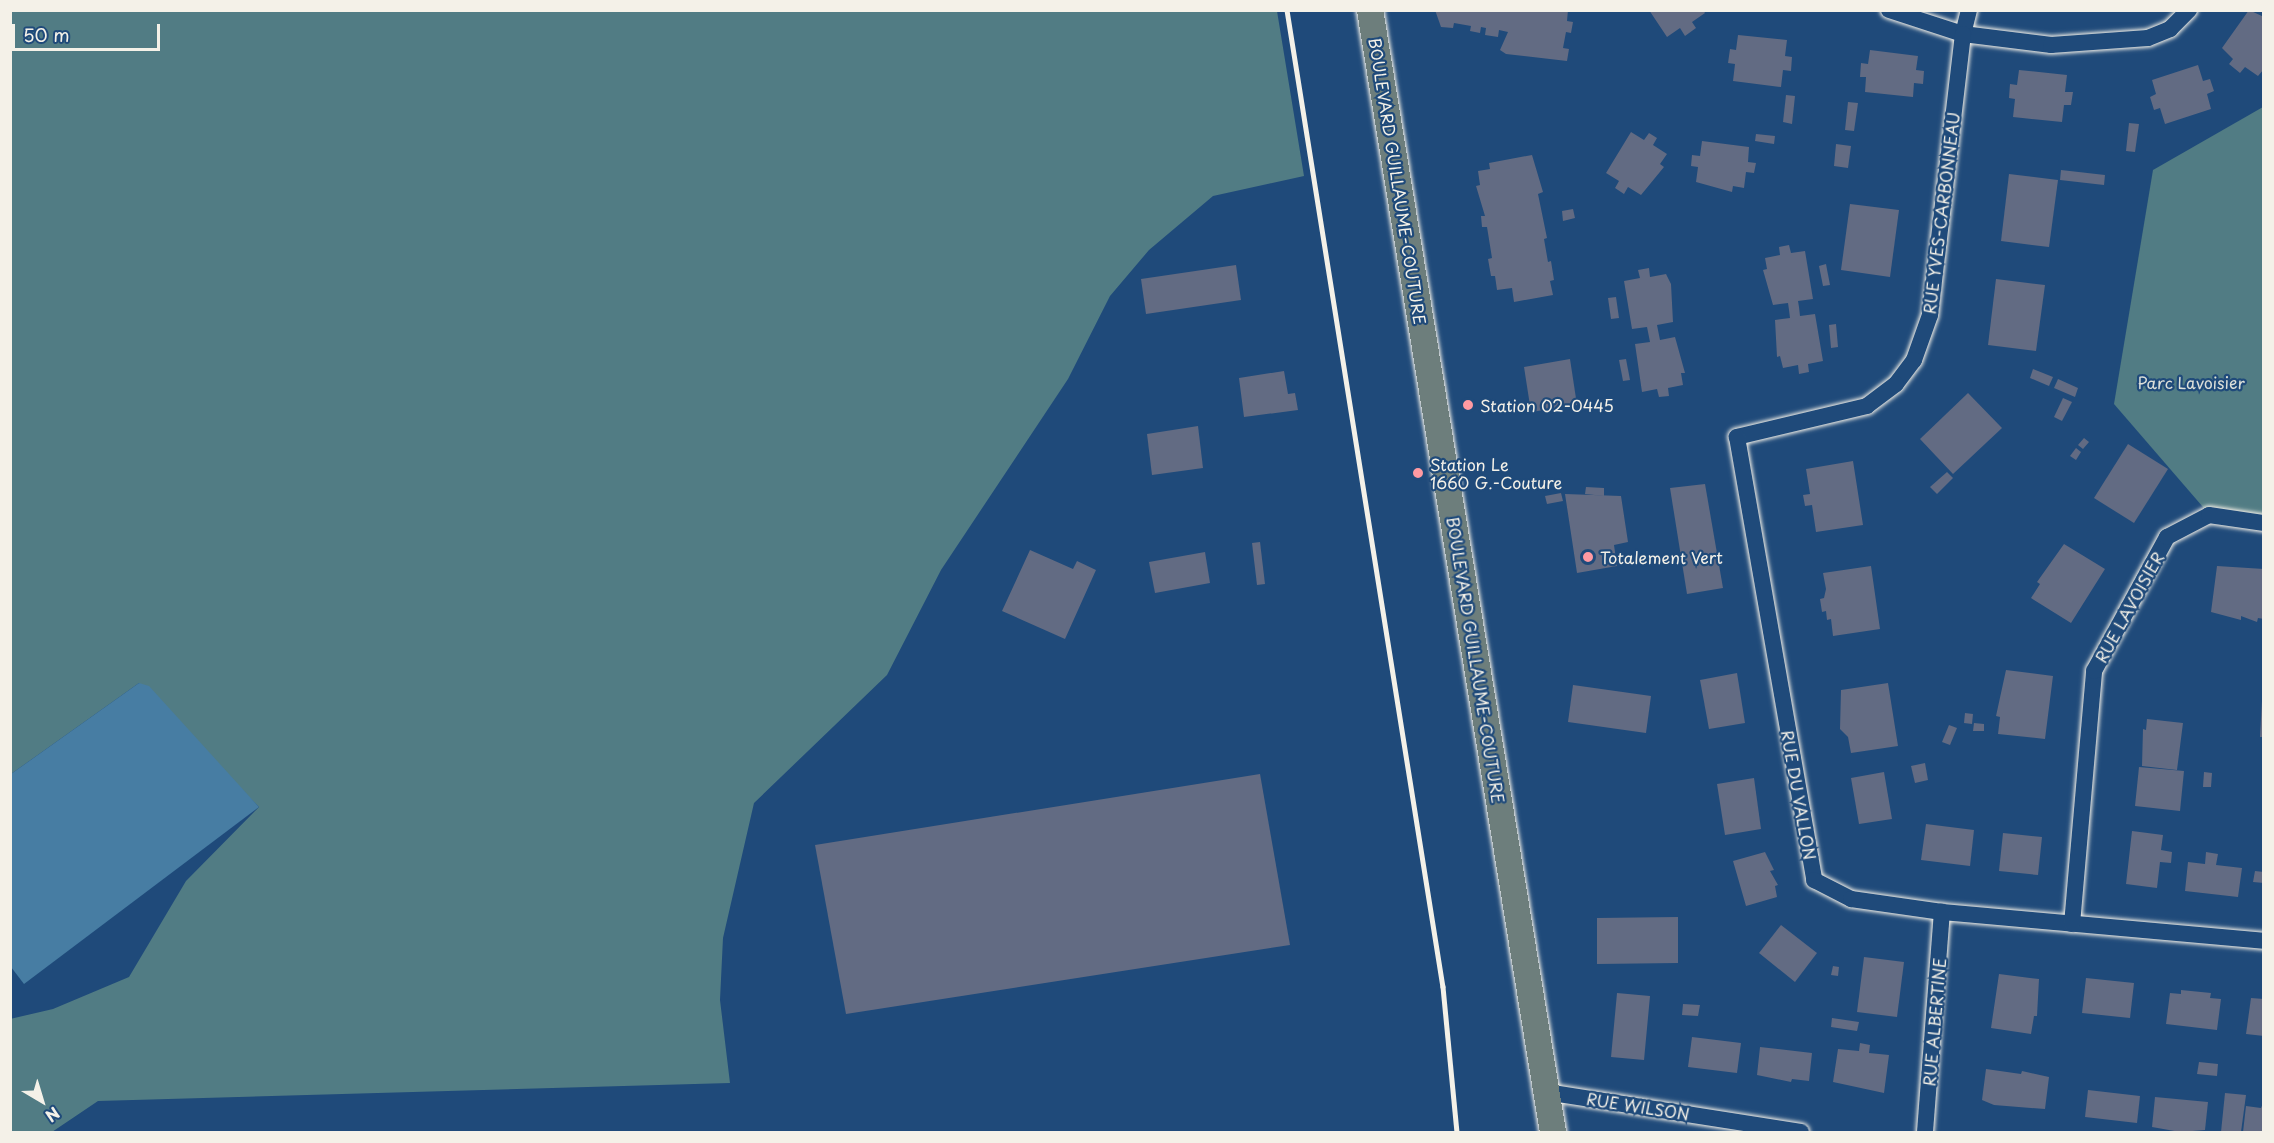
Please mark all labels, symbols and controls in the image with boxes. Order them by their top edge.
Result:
scale bar [15,12,164,50]
text: 50 m [23,21,70,48]
street label: BOULEVARD GUILLAUME-COUTURE [1366,36,1430,326]
street label: RUE YVES-CARBONNEAU [1919,110,1963,316]
park label: Parc Lavoisier [2137,372,2245,392]
place label: Station 02-0445 [1480,395,1613,415]
marker: Station 02-0445 [1461,398,1475,412]
place label: Station Le 1660 G.-Couture [1430,454,1562,492]
marker: Station Le 1660 G.-Couture [1411,466,1425,480]
street label: BOULEVARD GUILLAUME-COUTURE [1444,515,1508,805]
place label: Totalement Vert [1600,547,1723,567]
street label: RUE LAVOISIER [2090,548,2168,666]
marker: Totalement Vert [1581,550,1595,564]
street label: RUE DU VALLON [1778,727,1820,863]
street label: RUE ALBERTINE [1919,956,1949,1088]
north arrow [12,1071,72,1131]
street label: RUE WILSON [1585,1088,1691,1124]
text: N [41,1102,65,1129]

